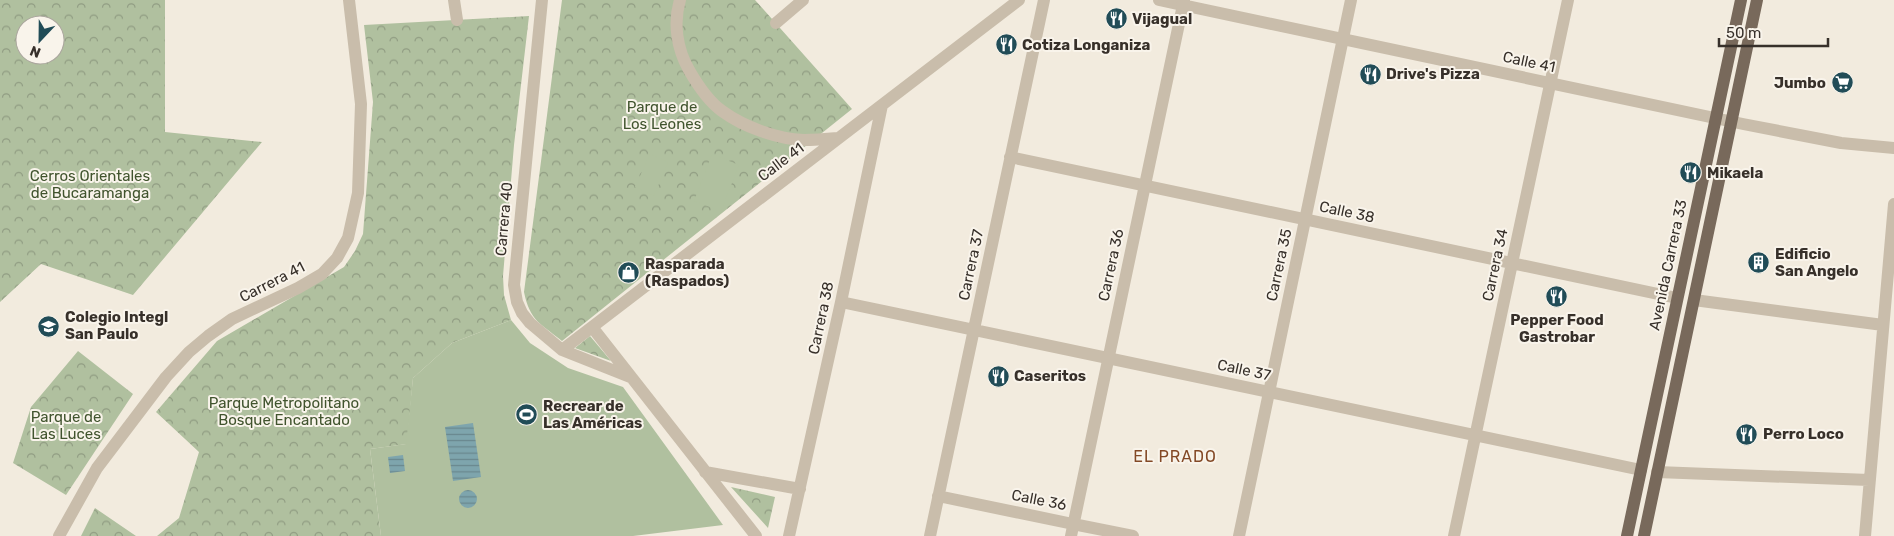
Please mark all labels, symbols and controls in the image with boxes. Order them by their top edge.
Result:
restaurant icon: Vijagual [1104,7,1128,31]
place label: Vijagual [1132,10,1192,28]
north arrow [15,15,65,65]
scale bar [1719,15,1828,47]
text: 50 m [1726,24,1761,42]
restaurant icon: Cotiza Longaniza [994,33,1018,57]
place label: Cotiza Longaniza [1022,36,1151,54]
text: N [27,42,43,61]
street label: Calle 41 [1501,48,1557,76]
restaurant icon: Drive's Pizza [1358,62,1382,86]
place label: Drive's Pizza [1386,65,1480,83]
supermarket icon: Jumbo [1830,71,1854,95]
place label: Jumbo [1774,74,1826,92]
park label: Parque de Los Leones [623,98,702,133]
street label: Calle 41 [754,139,808,185]
restaurant icon: Mikaela [1679,161,1703,185]
place label: Mikaela [1707,164,1763,182]
park label: Cerros Orientales de Bucaramanga [30,167,150,202]
street label: Carrera 40 [492,181,516,257]
street label: Calle 38 [1318,197,1376,227]
street label: Avenida Carrera 33 [1645,198,1691,332]
street label: Carrera 36 [1095,227,1127,303]
street label: Carrera 35 [1263,227,1295,303]
street label: Carrera 34 [1479,227,1511,303]
street label: Carrera 37 [955,228,987,302]
place label: Edificio San Angelo [1775,245,1859,280]
building icon: Edificio San Angelo [1747,251,1771,275]
place label: Rasparada (Raspados) [645,255,729,290]
street label: Carrera 41 [236,258,308,306]
shop icon: Rasparada (Raspados) [617,261,641,285]
street label: Carrera 38 [805,280,837,356]
restaurant icon: Pepper Food Gastrobar [1545,285,1569,309]
place label: Colegio Integl San Paulo [65,308,168,343]
place label: Pepper Food Gastrobar [1510,311,1604,346]
school or university icon: Colegio Integl San Paulo [37,314,61,338]
street label: Calle 37 [1216,356,1273,385]
restaurant icon: Caseritos [986,364,1010,388]
place label: Caseritos [1014,367,1086,385]
park label: Parque Metropolitano Bosque Encantado [209,394,359,429]
place label: Recrear de Las Américas [543,397,642,432]
sports icon: Recrear de Las Américas [515,403,539,427]
park label: Parque de Las Luces [31,408,101,443]
restaurant icon: Perro Loco [1735,422,1759,446]
place label: Perro Loco [1763,425,1844,443]
district label: EL PRADO [1133,447,1217,466]
street label: Calle 36 [1010,486,1068,514]

